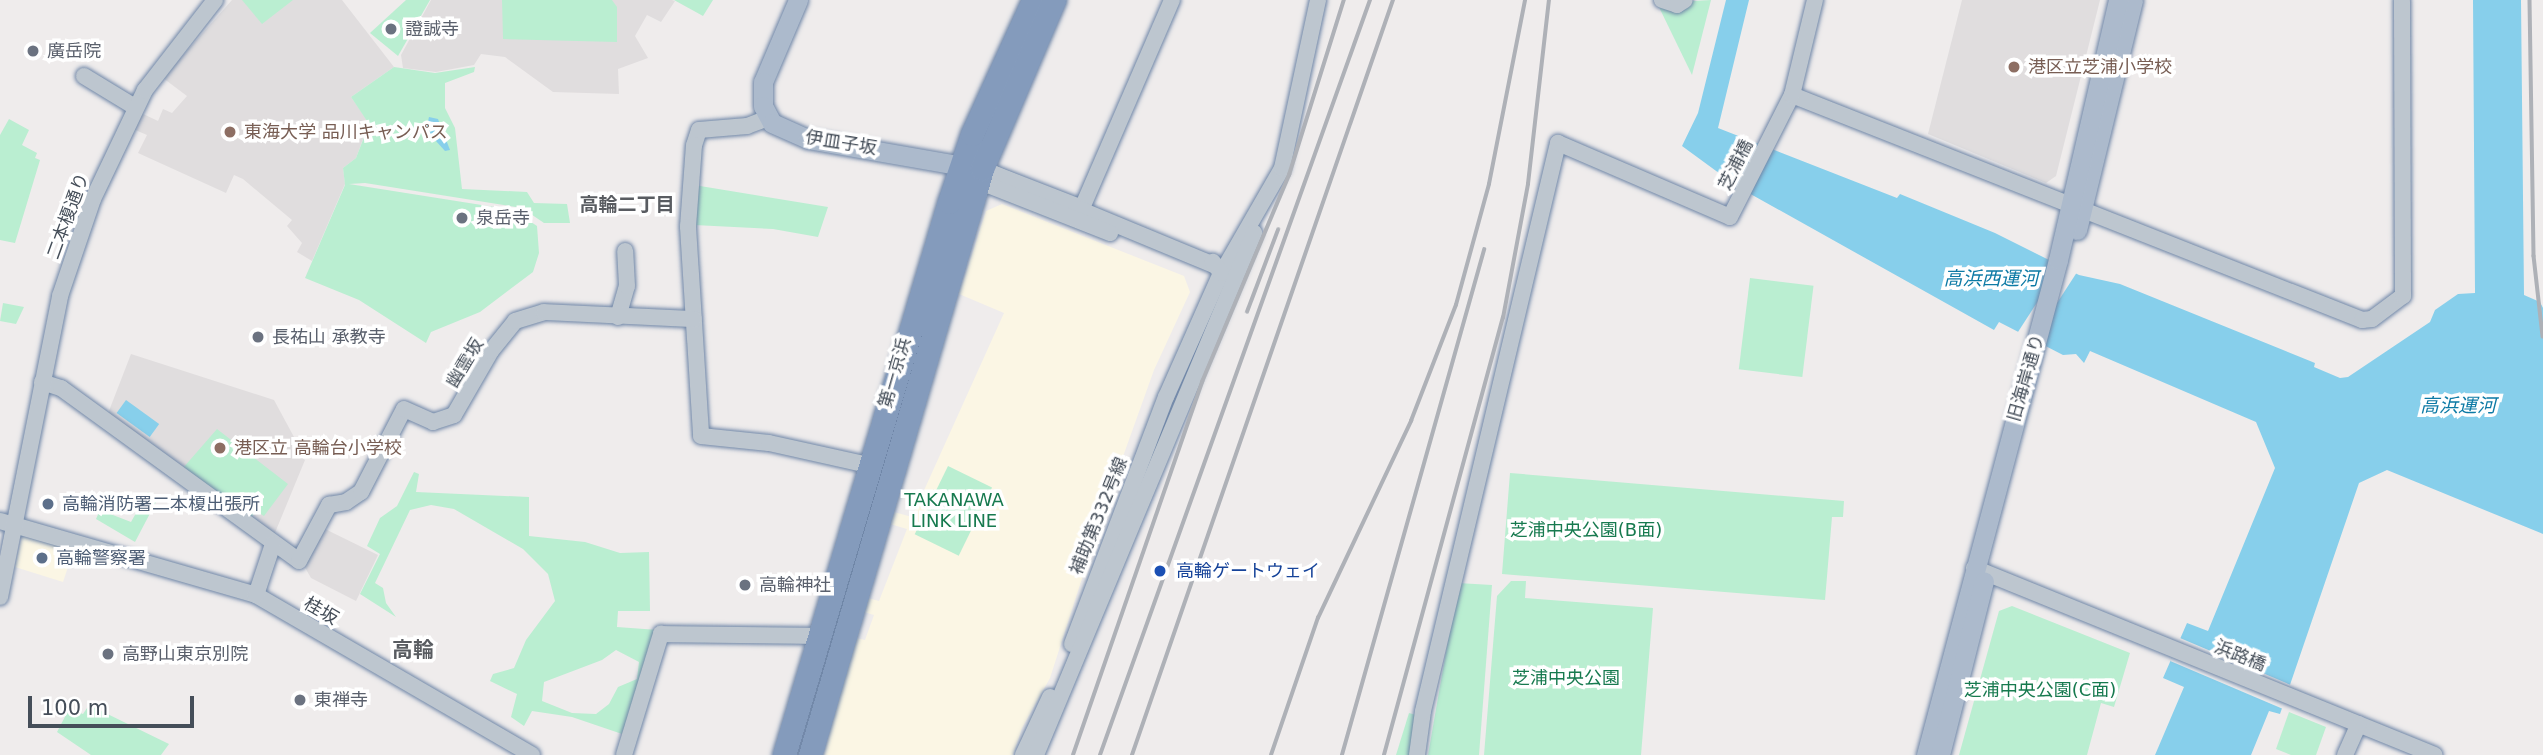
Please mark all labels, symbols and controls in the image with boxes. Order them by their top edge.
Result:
place label: 證誠寺 [405,18,459,40]
marker: 證誠寺 [383,21,399,37]
place label: 廣岳院 [47,40,101,62]
marker: 廣岳院 [25,43,41,59]
place label: 港区立芝浦小学校 [2028,56,2172,78]
marker: 港区立芝浦小学校 [2006,59,2022,75]
place label: 東海大学 品川キャンパス [244,121,448,143]
marker: 東海大学 品川キャンパス [222,124,238,140]
street label: 伊皿子坂 [804,127,878,159]
street label: 芝浦橋 [1714,136,1758,194]
street label: 二本榎通り [42,170,94,262]
district label: 高輪二丁目 [580,194,674,216]
place label: 泉岳寺 [476,207,530,229]
marker: 泉岳寺 [454,210,470,226]
water label: 高浜西運河 [1944,268,2038,290]
place label: 長祐山 承教寺 [272,326,386,348]
marker: 長祐山 承教寺 [250,329,266,345]
street label: 旧海岸通り [2003,332,2049,424]
street label: 幽霊坂 [442,334,488,392]
street label: 第一京浜 [875,335,915,411]
water label: 高浜運河 [2420,395,2496,417]
place label: 港区立 高輪台小学校 [234,437,402,459]
marker: 港区立 高輪台小学校 [212,440,228,456]
street label: 補助第332号線 [1066,454,1132,578]
park label: TAKANAWA LINK LINE [904,490,1004,532]
place label: 高輪消防署二本榎出張所 [62,493,260,515]
marker: 高輪消防署二本榎出張所 [40,496,56,512]
park label: 芝浦中央公園(B面) [1510,519,1662,541]
place label: 高輪警察署 [56,547,146,569]
marker: 高輪警察署 [34,550,50,566]
place label: 高輪ゲートウェイ [1176,560,1320,582]
marker: 高輪ゲートウェイ [1150,561,1170,581]
place label: 高輪神社 [759,574,831,596]
marker: 高輪神社 [737,577,753,593]
street label: 桂坂 [300,593,342,629]
street label: 浜路橋 [2211,636,2269,676]
district label: 高輪 [392,637,434,663]
place label: 高野山東京別院 [122,643,248,665]
marker: 高野山東京別院 [100,646,116,662]
park label: 芝浦中央公園 [1512,667,1620,689]
park label: 芝浦中央公園(C面) [1964,679,2116,701]
scale bar [32,682,198,726]
place label: 東禅寺 [314,689,368,711]
marker: 東禅寺 [292,692,308,708]
text: 100 m [41,696,108,720]

